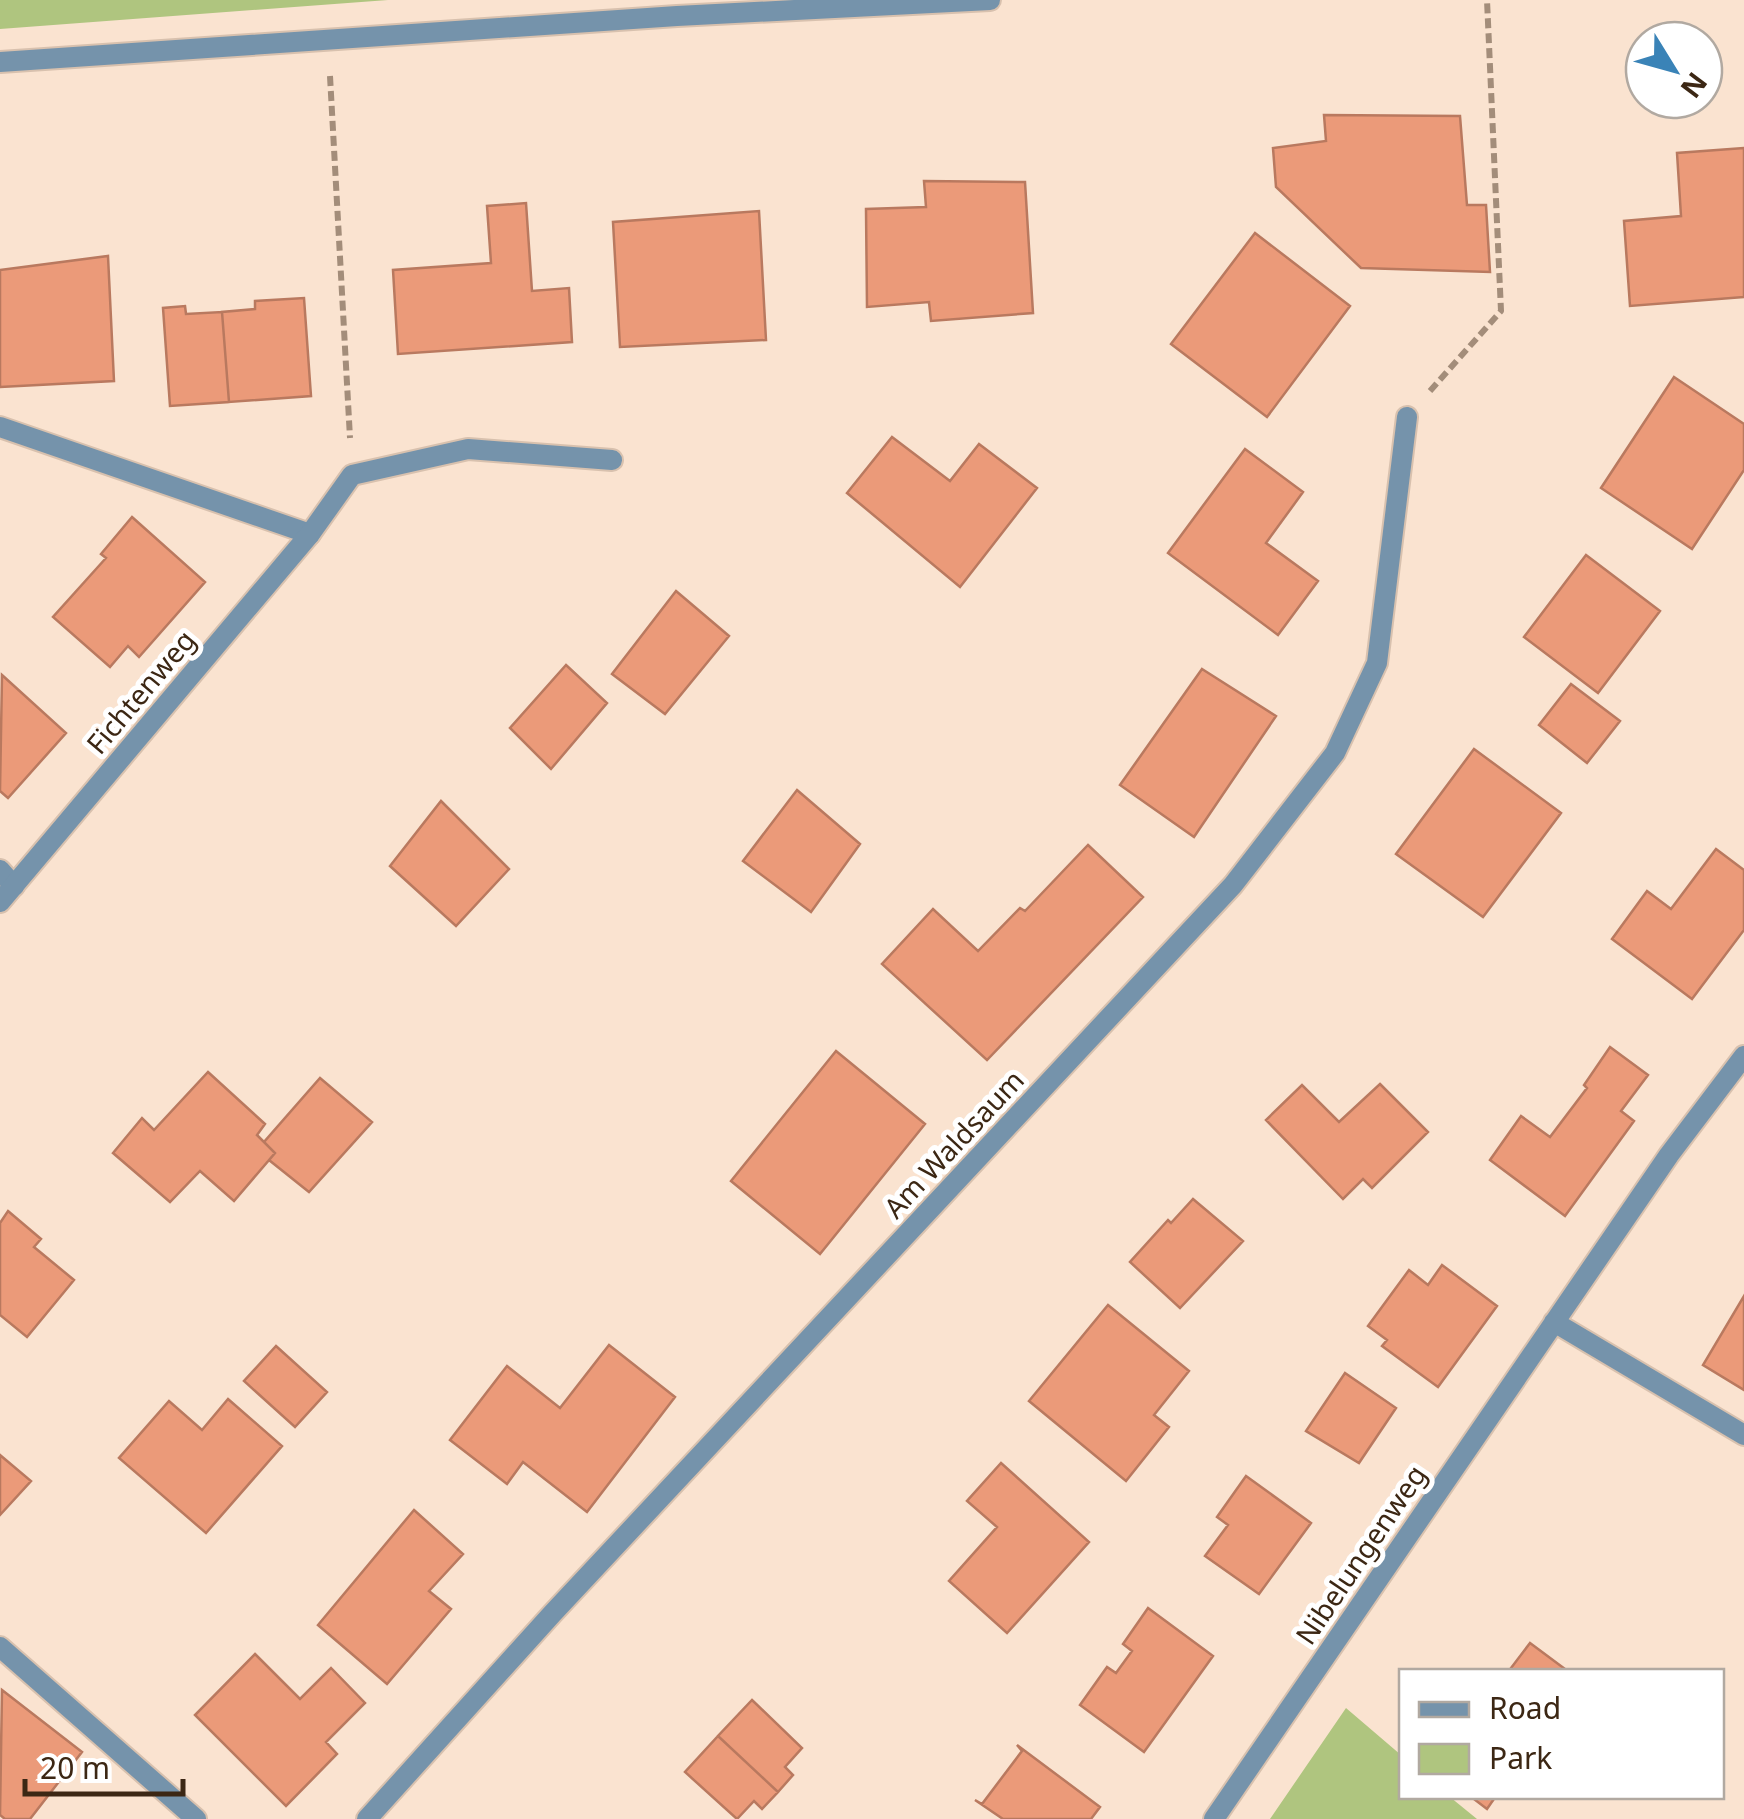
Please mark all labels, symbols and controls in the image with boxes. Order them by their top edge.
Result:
north arrow [1624,20,1724,120]
text: N [1673,65,1717,106]
street label: Fichtenweg [77,621,203,761]
street label: Am Waldsaum [875,1061,1032,1226]
street label: Nibelungenweg [1286,1457,1434,1652]
legend [1399,1669,1724,1799]
text: Road [1489,1687,1561,1728]
scale bar [25,1734,182,1796]
text: Park [1489,1737,1552,1778]
text: 20 m [40,1747,110,1788]

